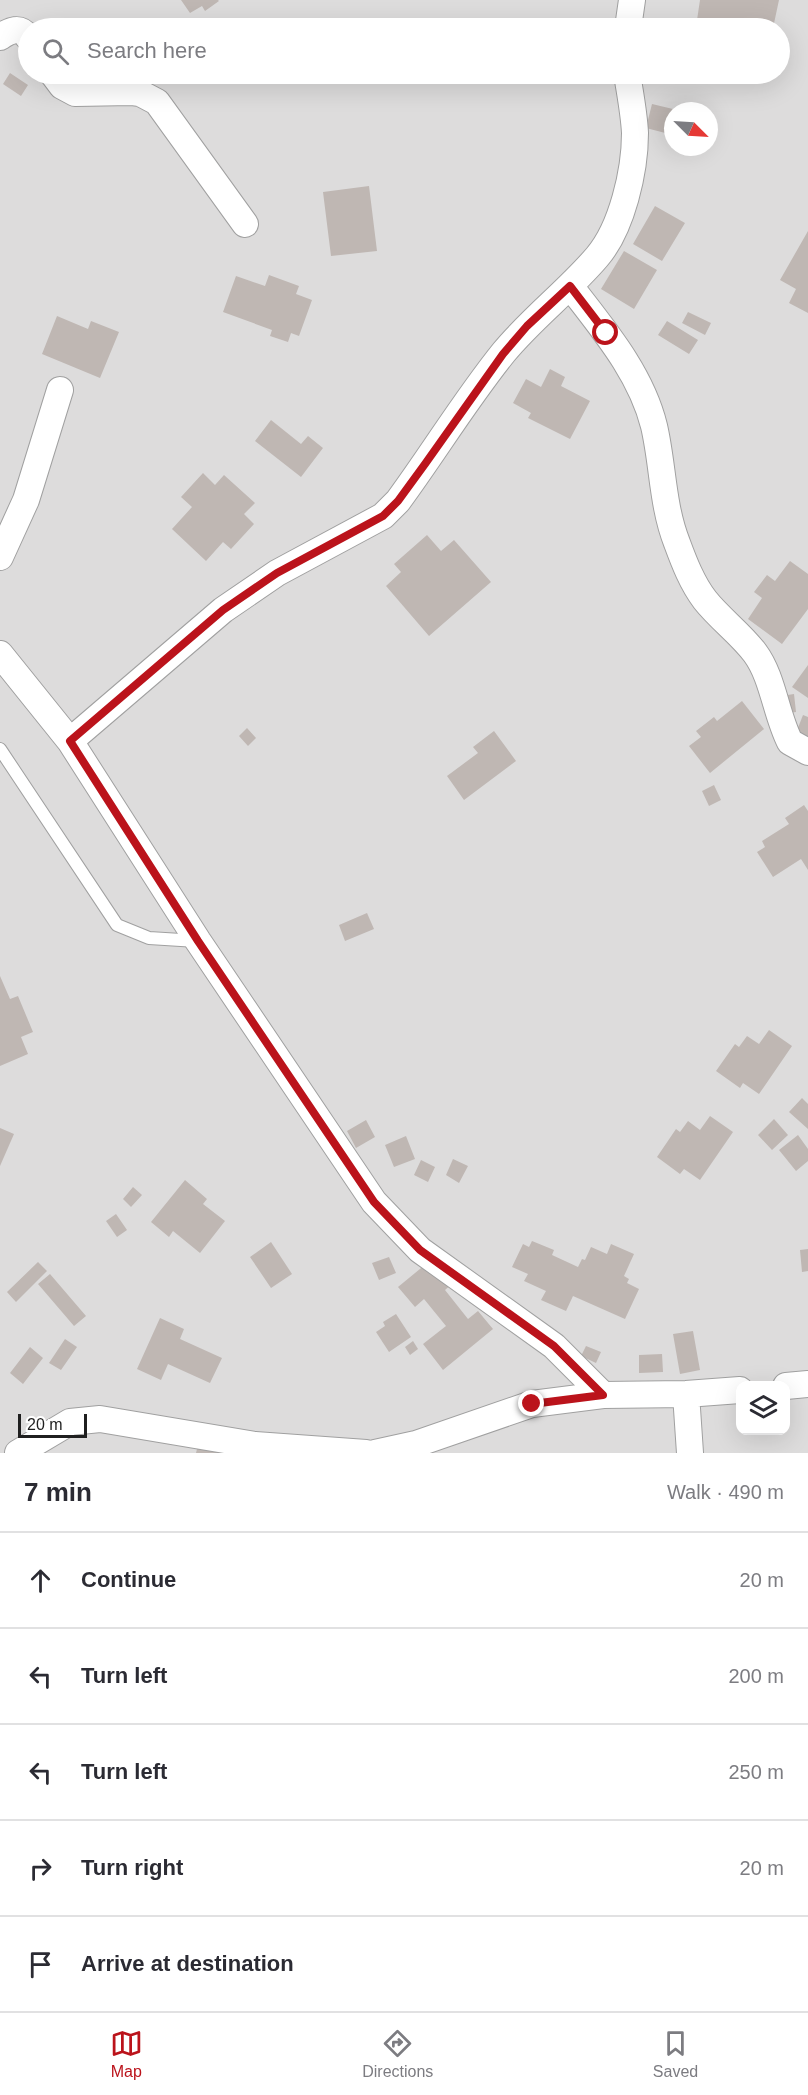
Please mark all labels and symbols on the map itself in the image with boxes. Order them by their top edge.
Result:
north arrow [664,102,718,156]
route start [592,319,618,345]
route end [518,1390,544,1416]
scale bar [18,1411,87,1438]

